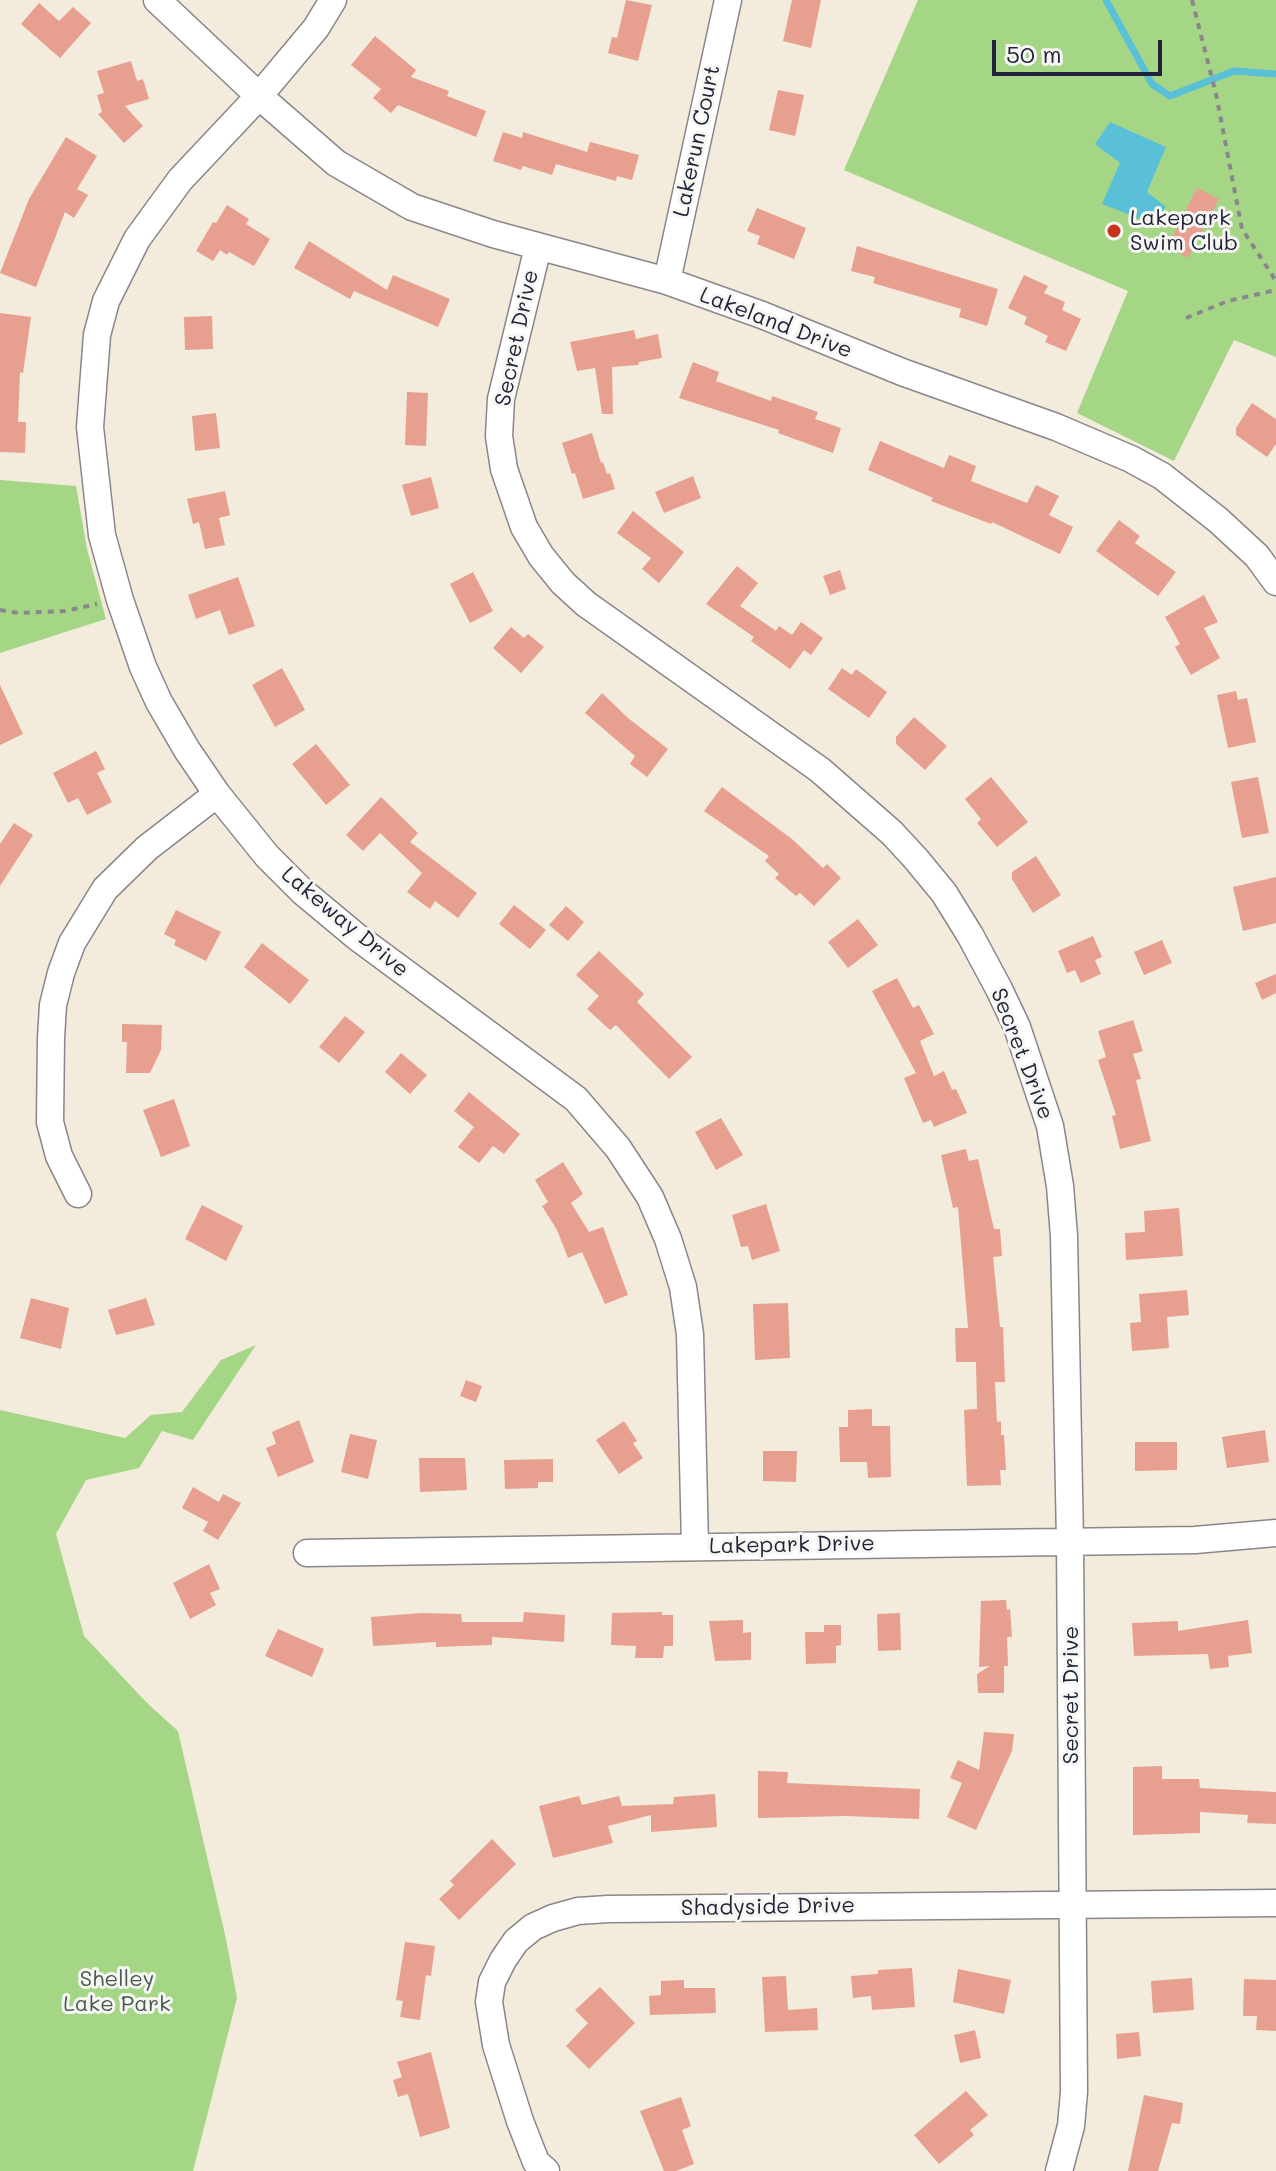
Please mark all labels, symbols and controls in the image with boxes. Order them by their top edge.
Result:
scale bar [996,24,1166,74]
text: 50 m [1006,38,1062,69]
street label: Lakerun Court [668,63,726,219]
place label: Lakepark Swim Club [1130,205,1238,256]
marker: Lakepark Swim Club [1105,222,1123,240]
street label: Secret Drive [490,268,544,408]
street label: Lakeland Drive [696,282,856,364]
street label: Lakeway Drive [276,861,414,983]
street label: Secret Drive [985,985,1059,1123]
street label: Lakepark Drive [709,1530,875,1560]
street label: Secret Drive [1058,1626,1084,1764]
street label: Shadyside Drive [681,1892,855,1922]
park label: Shelley Lake Park [63,1966,171,2018]

